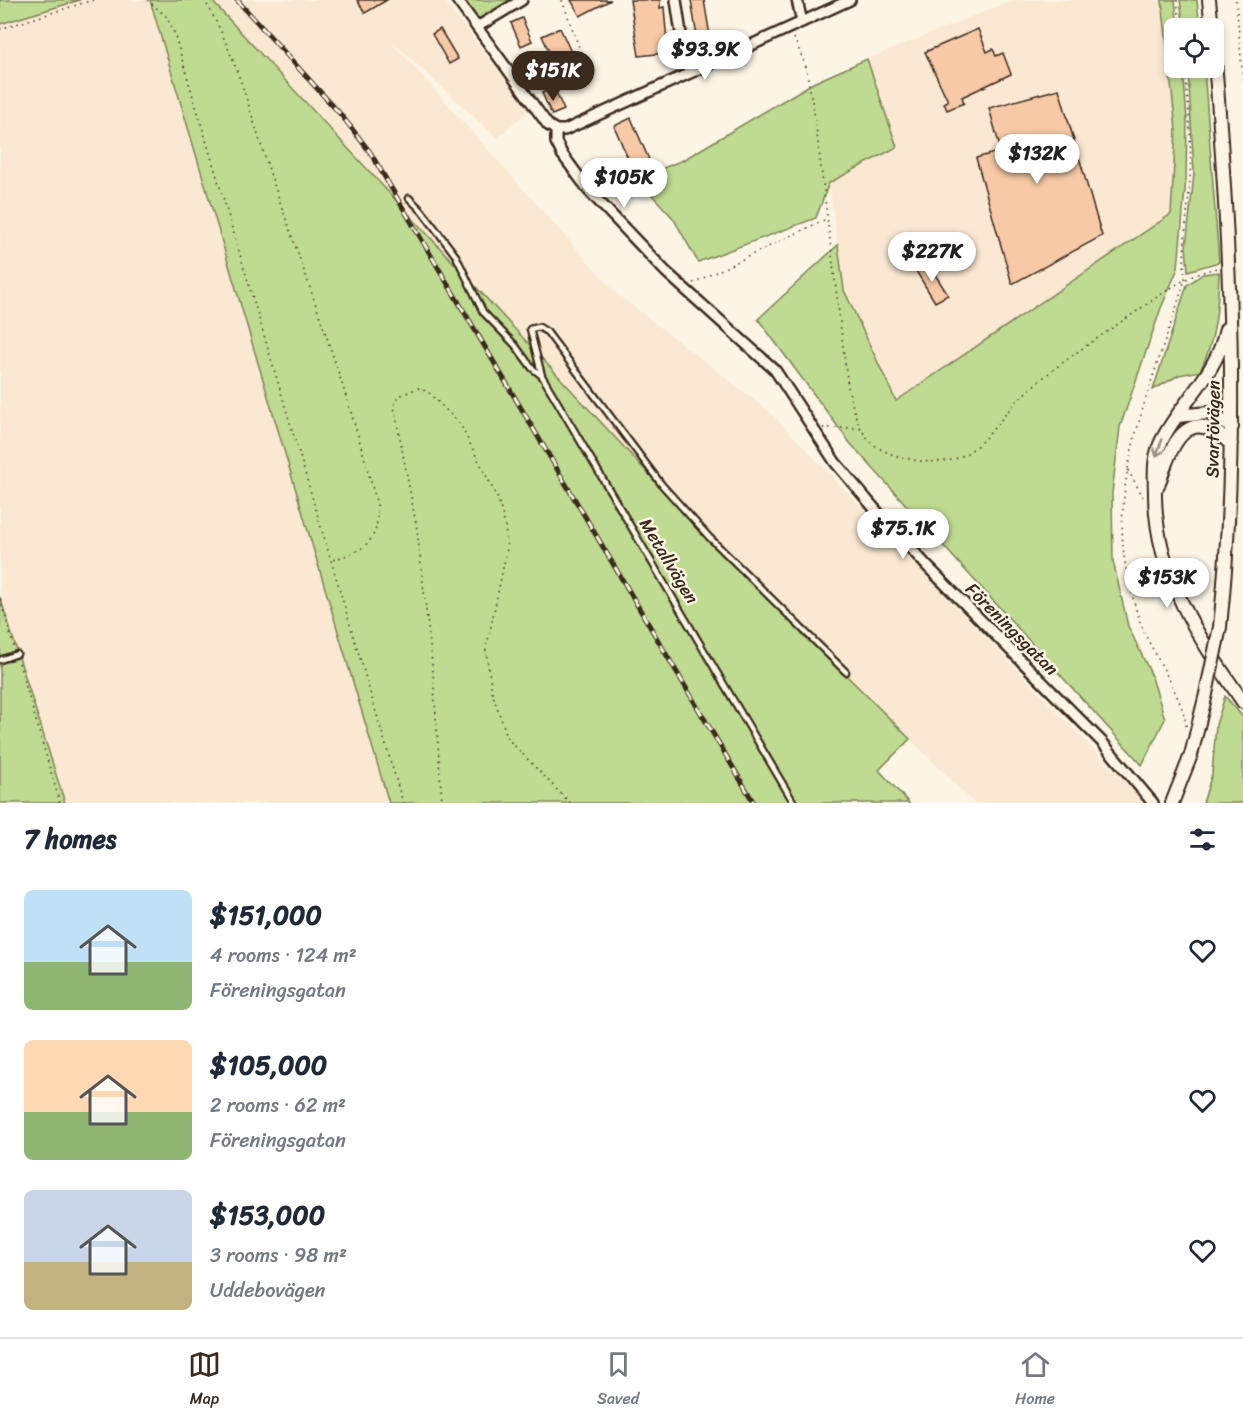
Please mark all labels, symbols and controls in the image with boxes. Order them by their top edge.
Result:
map controls [1164,18,1224,78]
button: locate [1164,18,1224,78]
pin: $93.9K [656,30,754,81]
text: $93.9K [671,32,739,67]
pin: $151K [511,51,595,102]
text: $151K [526,53,581,88]
pin: $132K [995,134,1079,185]
text: $132K [1009,136,1065,171]
pin: $105K [582,158,666,209]
text: $105K [594,160,654,195]
pin: $227K [890,232,974,283]
text: $227K [902,234,962,269]
street label: Svartövägen [1196,380,1230,478]
one-way arrow [1153,438,1164,457]
pin: $75.1K [854,509,952,560]
text: $75.1K [871,511,935,546]
street label: Metallvägen [631,512,708,611]
pin: $153K [1125,558,1209,609]
text: $153K [1138,560,1196,595]
street label: Föreningsgatan [958,575,1067,684]
text: 7 homes [24,816,116,862]
icon: filters [1186,823,1219,856]
text: $151,000 [210,892,322,938]
icon: home [72,914,144,986]
icon: heart [1186,934,1219,967]
text: 4 rooms · 124 m² [210,938,357,973]
text: Föreningsgatan [210,973,346,1008]
text: $105,000 [210,1042,327,1088]
icon: home [72,1064,144,1136]
icon: heart [1186,1084,1219,1117]
text: 2 rooms · 62 m² [210,1088,346,1123]
text: Föreningsgatan [210,1123,346,1158]
text: $153,000 [210,1192,325,1238]
icon: home [72,1214,144,1286]
icon: heart [1186,1234,1219,1267]
text: 3 rooms · 98 m² [210,1238,347,1273]
text: Uddebovägen [210,1273,325,1308]
tab: Map [188,1348,221,1413]
tab: Saved [597,1348,639,1413]
tab: Home [1015,1348,1055,1413]

